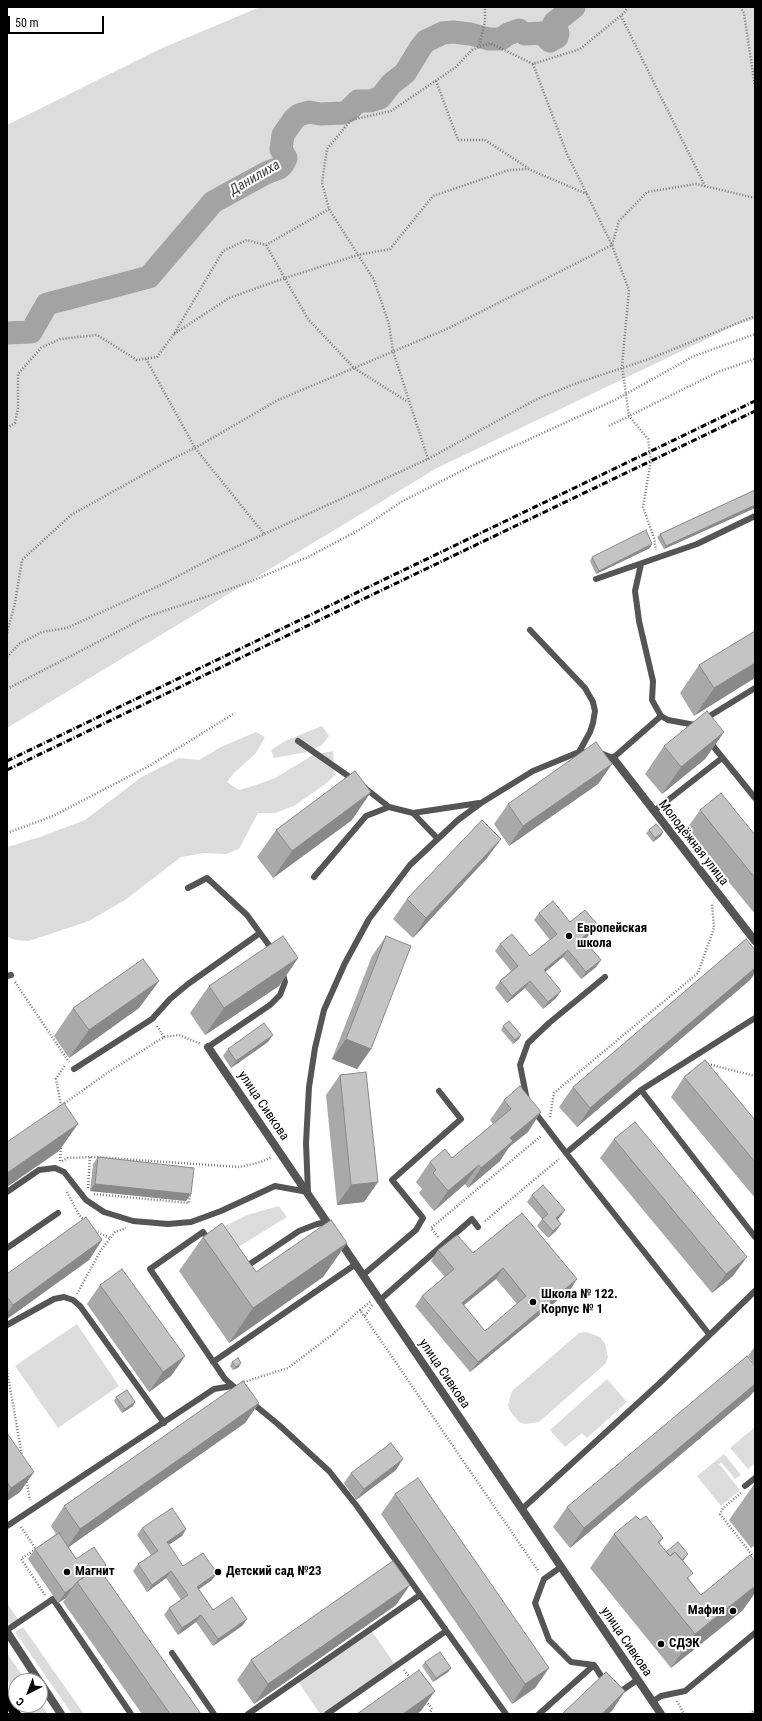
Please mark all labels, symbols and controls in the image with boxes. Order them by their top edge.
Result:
scale bar [10,8,106,34]
text: 50 m [15,16,39,30]
water label: Данилиха [227,157,283,199]
street label: Молодёжная улица [655,797,731,889]
place label: Европейская школа [577,921,647,952]
marker: Европейская школа [564,931,574,941]
street label: улица Сивкова [234,1068,292,1144]
place label: Школа № 122. Корпус № 1 [541,1287,618,1318]
marker: Школа № 122. Корпус № 1 [528,1297,538,1307]
street label: улица Сивкова [415,1336,473,1412]
place label: Магнит [75,1564,115,1580]
place label: Детский сад №23 [226,1564,322,1580]
marker: Магнит [62,1567,72,1577]
marker: Детский сад №23 [213,1567,223,1577]
place label: Мафия [688,1603,725,1619]
street label: улица Сивкова [597,1604,655,1680]
marker: Мафия [728,1606,738,1616]
place label: СДЭК [669,1636,700,1652]
marker: СДЭК [656,1639,666,1649]
north arrow [8,1673,48,1713]
text: С [14,1695,27,1708]

